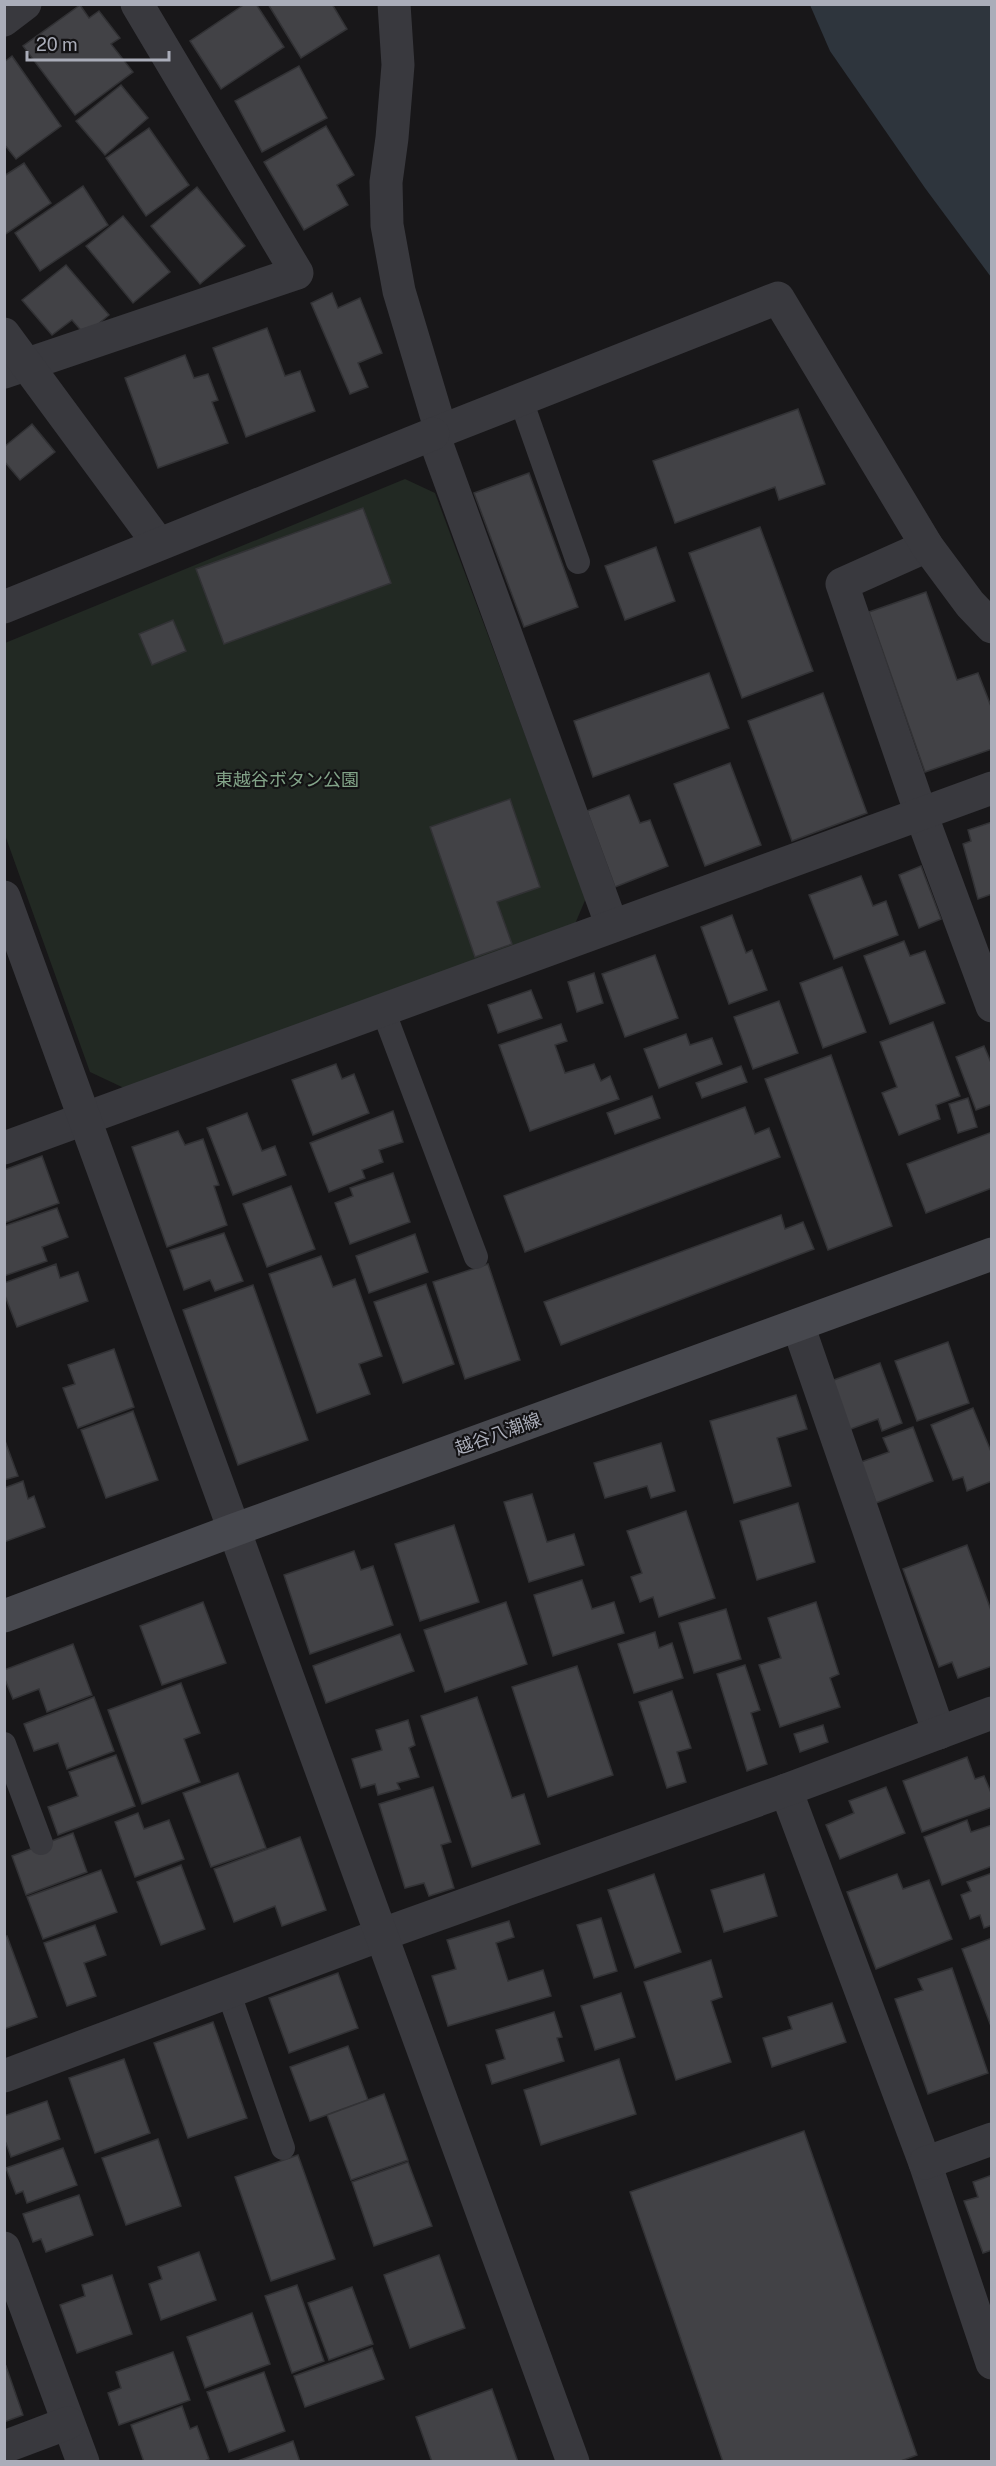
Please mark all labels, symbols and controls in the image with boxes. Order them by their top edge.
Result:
scale bar [27,24,170,62]
text: 20 m [36,34,78,55]
park label: 東越谷ボタン公園 [215,769,359,790]
street label: 越谷八潮線 [452,1408,544,1459]

